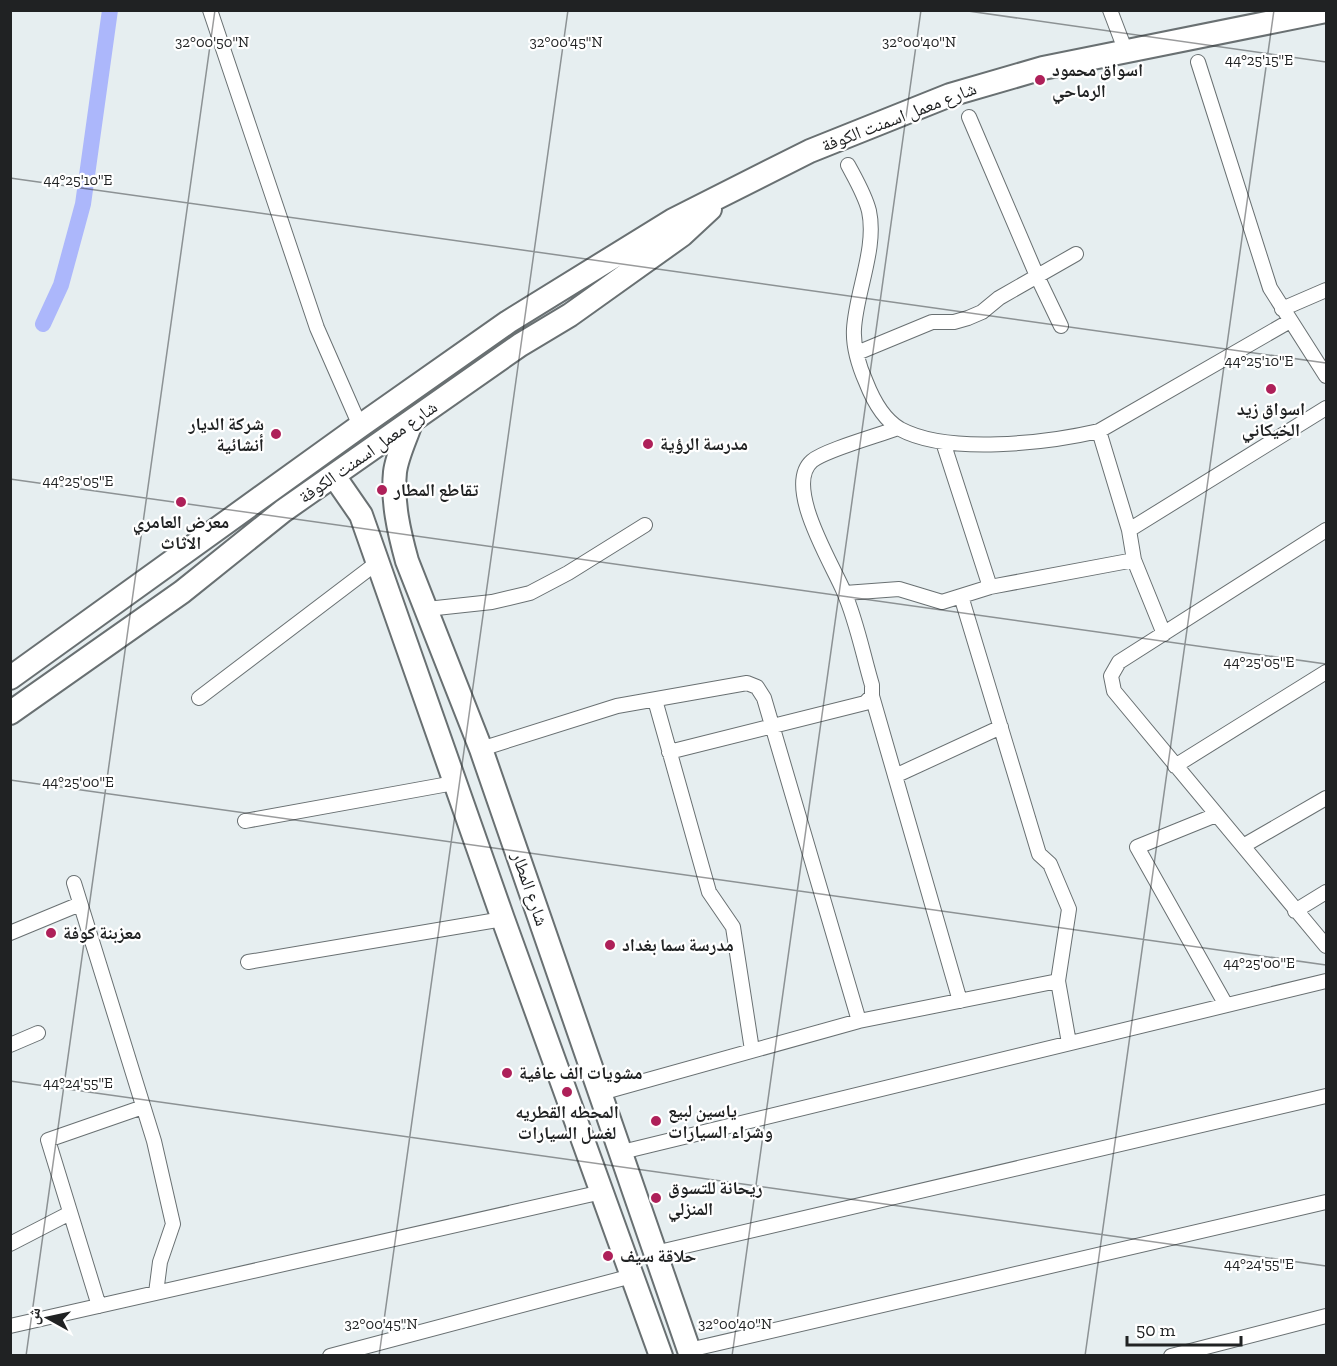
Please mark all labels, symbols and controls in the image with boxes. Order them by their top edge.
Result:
text: 32°00'50"N [175,33,249,51]
text: 32°00'45"N [530,33,603,51]
text: 32°00'40"N [882,33,956,51]
text: 44°25'15"E [1225,51,1293,69]
place label: اسواق محمود الرماحي [1052,59,1143,105]
marker: اسواق محمود الرماحي [1033,73,1047,87]
street label: شارع معمل اسمنت الكوفة [818,77,980,157]
text: 44°25'10"E [44,171,113,189]
text: 44°25'10"E [1225,352,1294,370]
marker: اسواق زيد الخيكاني [1264,382,1278,396]
street label: شارع معمل اسمنت الكوفة [294,396,442,508]
place label: اسواق زيد الخيكاني [1237,398,1305,444]
place label: شركة الديار أنشائية [188,413,264,456]
marker: شركة الديار أنشائية [269,427,283,441]
place label: مدرسة الرؤية [660,433,748,455]
marker: مدرسة الرؤية [641,437,655,451]
text: 44°25'05"E [43,472,114,490]
place label: تقاطع المطار [393,479,479,502]
marker: تقاطع المطار [375,483,389,497]
marker: معرض العامري الاثاث [174,495,188,509]
place label: معرض العامري الاثاث [133,511,229,554]
text: 44°25'05"E [1224,653,1295,671]
text: 44°25'00"E [42,773,114,791]
street label: شارع المطار [507,848,553,929]
place label: معزبنة كوفة [63,922,141,944]
marker: معزبنة كوفة [44,926,58,940]
place label: مدرسة سما بغداد [622,934,734,956]
marker: مدرسة سما بغداد [603,938,617,952]
text: 44°25'00"E [1223,954,1295,972]
place label: مشويات الف عافية [519,1062,642,1084]
marker: مشويات الف عافية [500,1066,514,1080]
text: 44°24'55"E [43,1074,113,1092]
marker: المحطه القطريه لغسل السيارات [560,1085,574,1099]
place label: ياسين لبيع وشراء السيارات [668,1100,773,1143]
place label: المحطه القطريه لغسل السيارات [515,1101,619,1144]
marker: ياسين لبيع وشراء السيارات [649,1114,663,1128]
place label: ريحانة للتسوق المنزلي [668,1177,763,1223]
marker: ريحانة للتسوق المنزلي [649,1191,663,1205]
place label: حلاقة سيف [620,1245,697,1267]
marker: حلاقة سيف [601,1249,615,1263]
text: 44°24'55"E [1224,1255,1294,1273]
north arrow [18,1288,78,1348]
text: ش [23,1306,44,1326]
scale bar [1127,1309,1241,1347]
text: 32°00'45"N [345,1315,418,1333]
text: 32°00'40"N [698,1315,772,1333]
text: 50 m [1136,1319,1176,1341]

